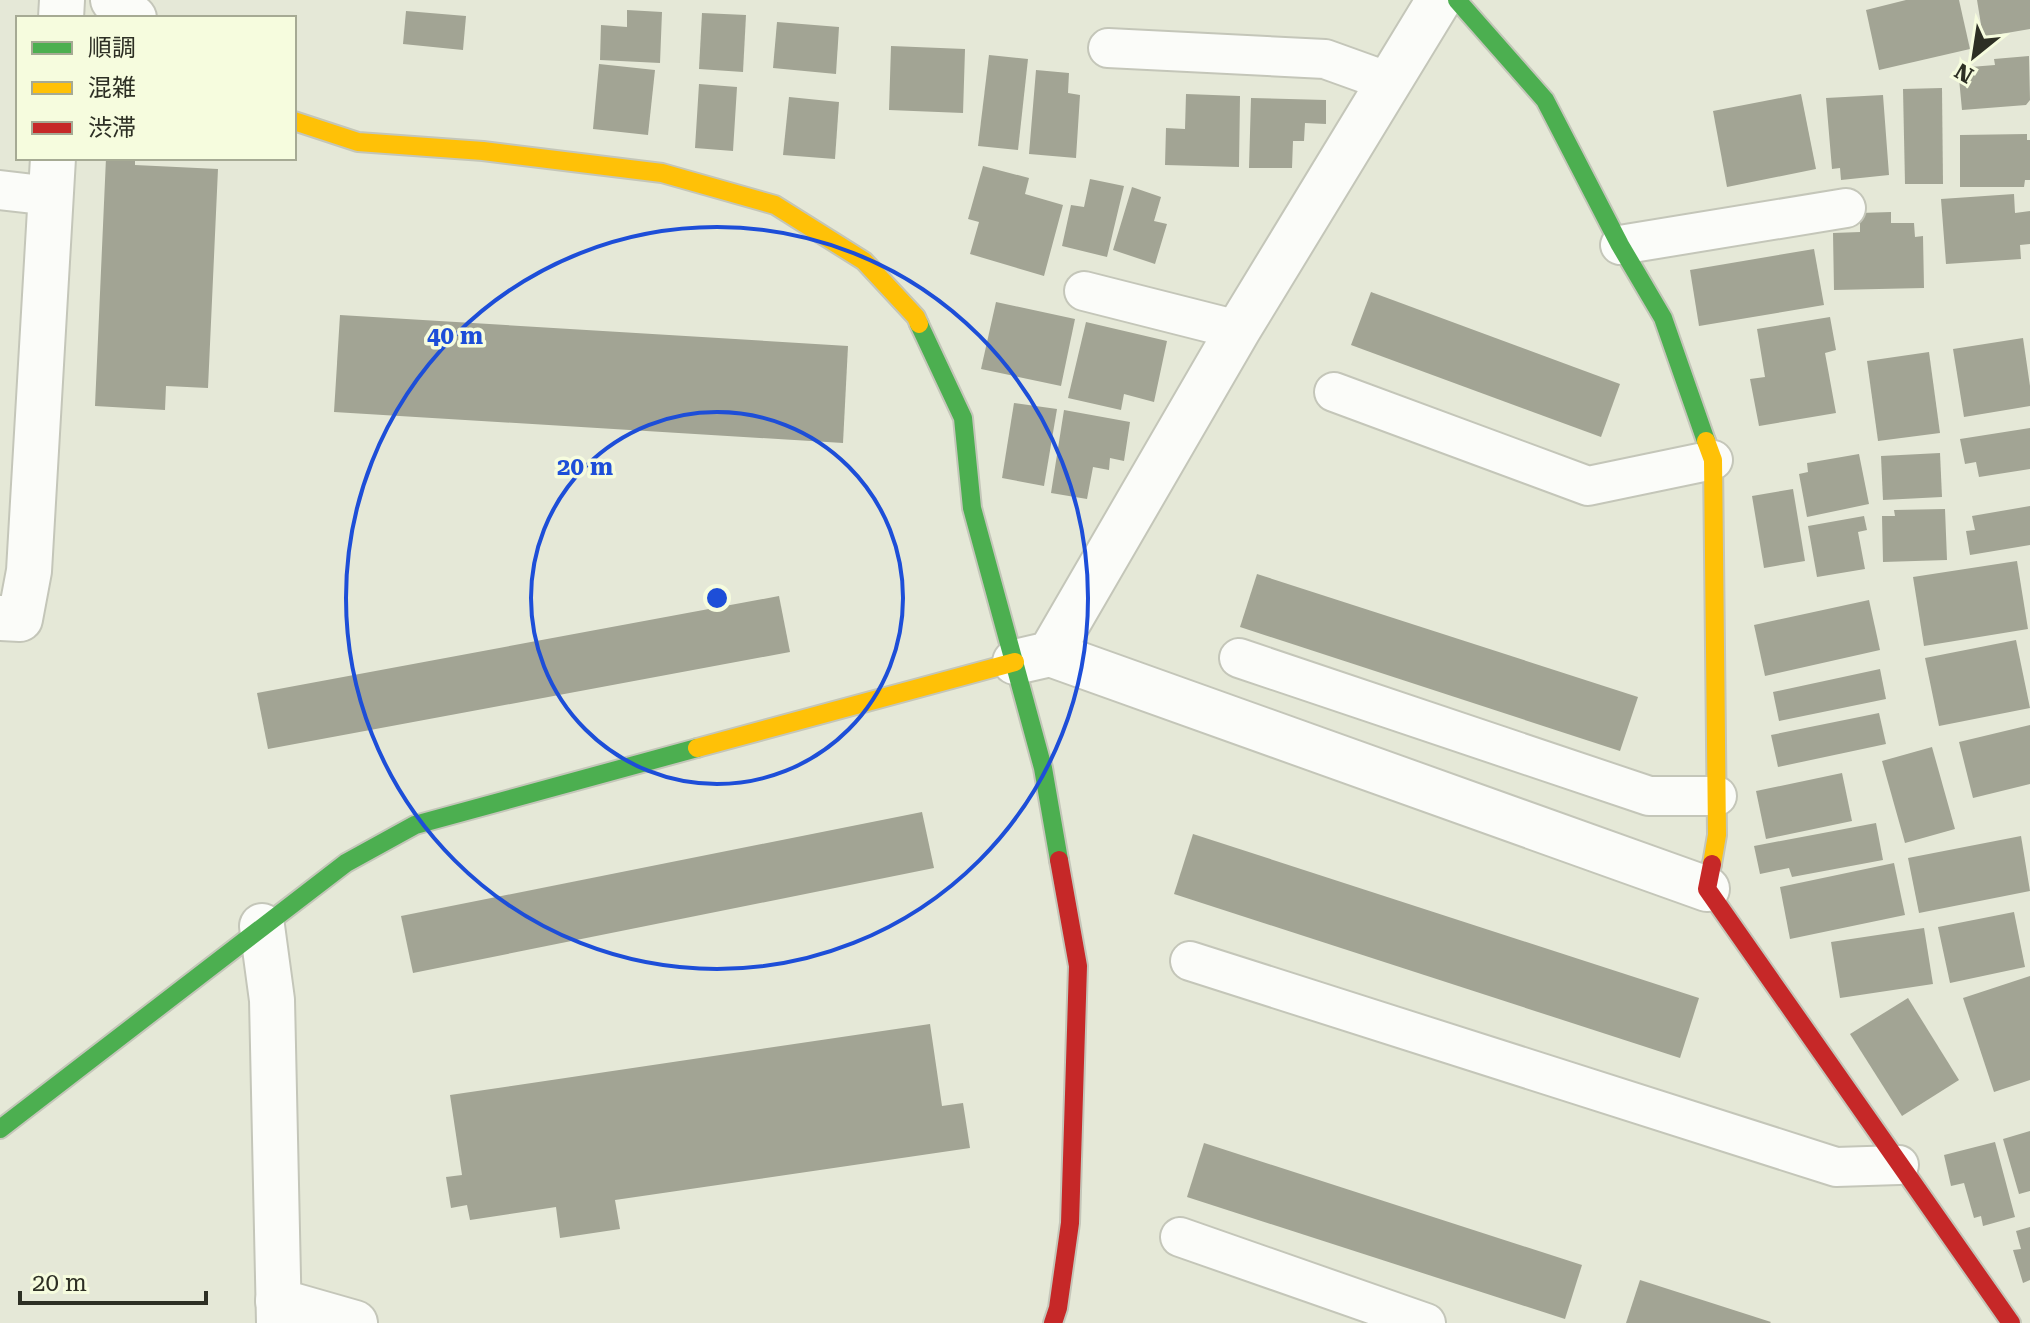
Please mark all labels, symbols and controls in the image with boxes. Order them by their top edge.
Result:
legend [16,16,296,160]
north arrow [1934,16,2014,96]
text: 順調 [88,34,136,62]
text: N [1951,58,1978,88]
text: 混雑 [88,74,136,102]
text: 渋滞 [88,114,136,142]
text: 40 m [427,322,483,350]
text: 20 m [557,453,613,481]
centre of rings [703,584,731,612]
scale bar [20,1255,206,1305]
text: 20 m [32,1269,87,1297]

